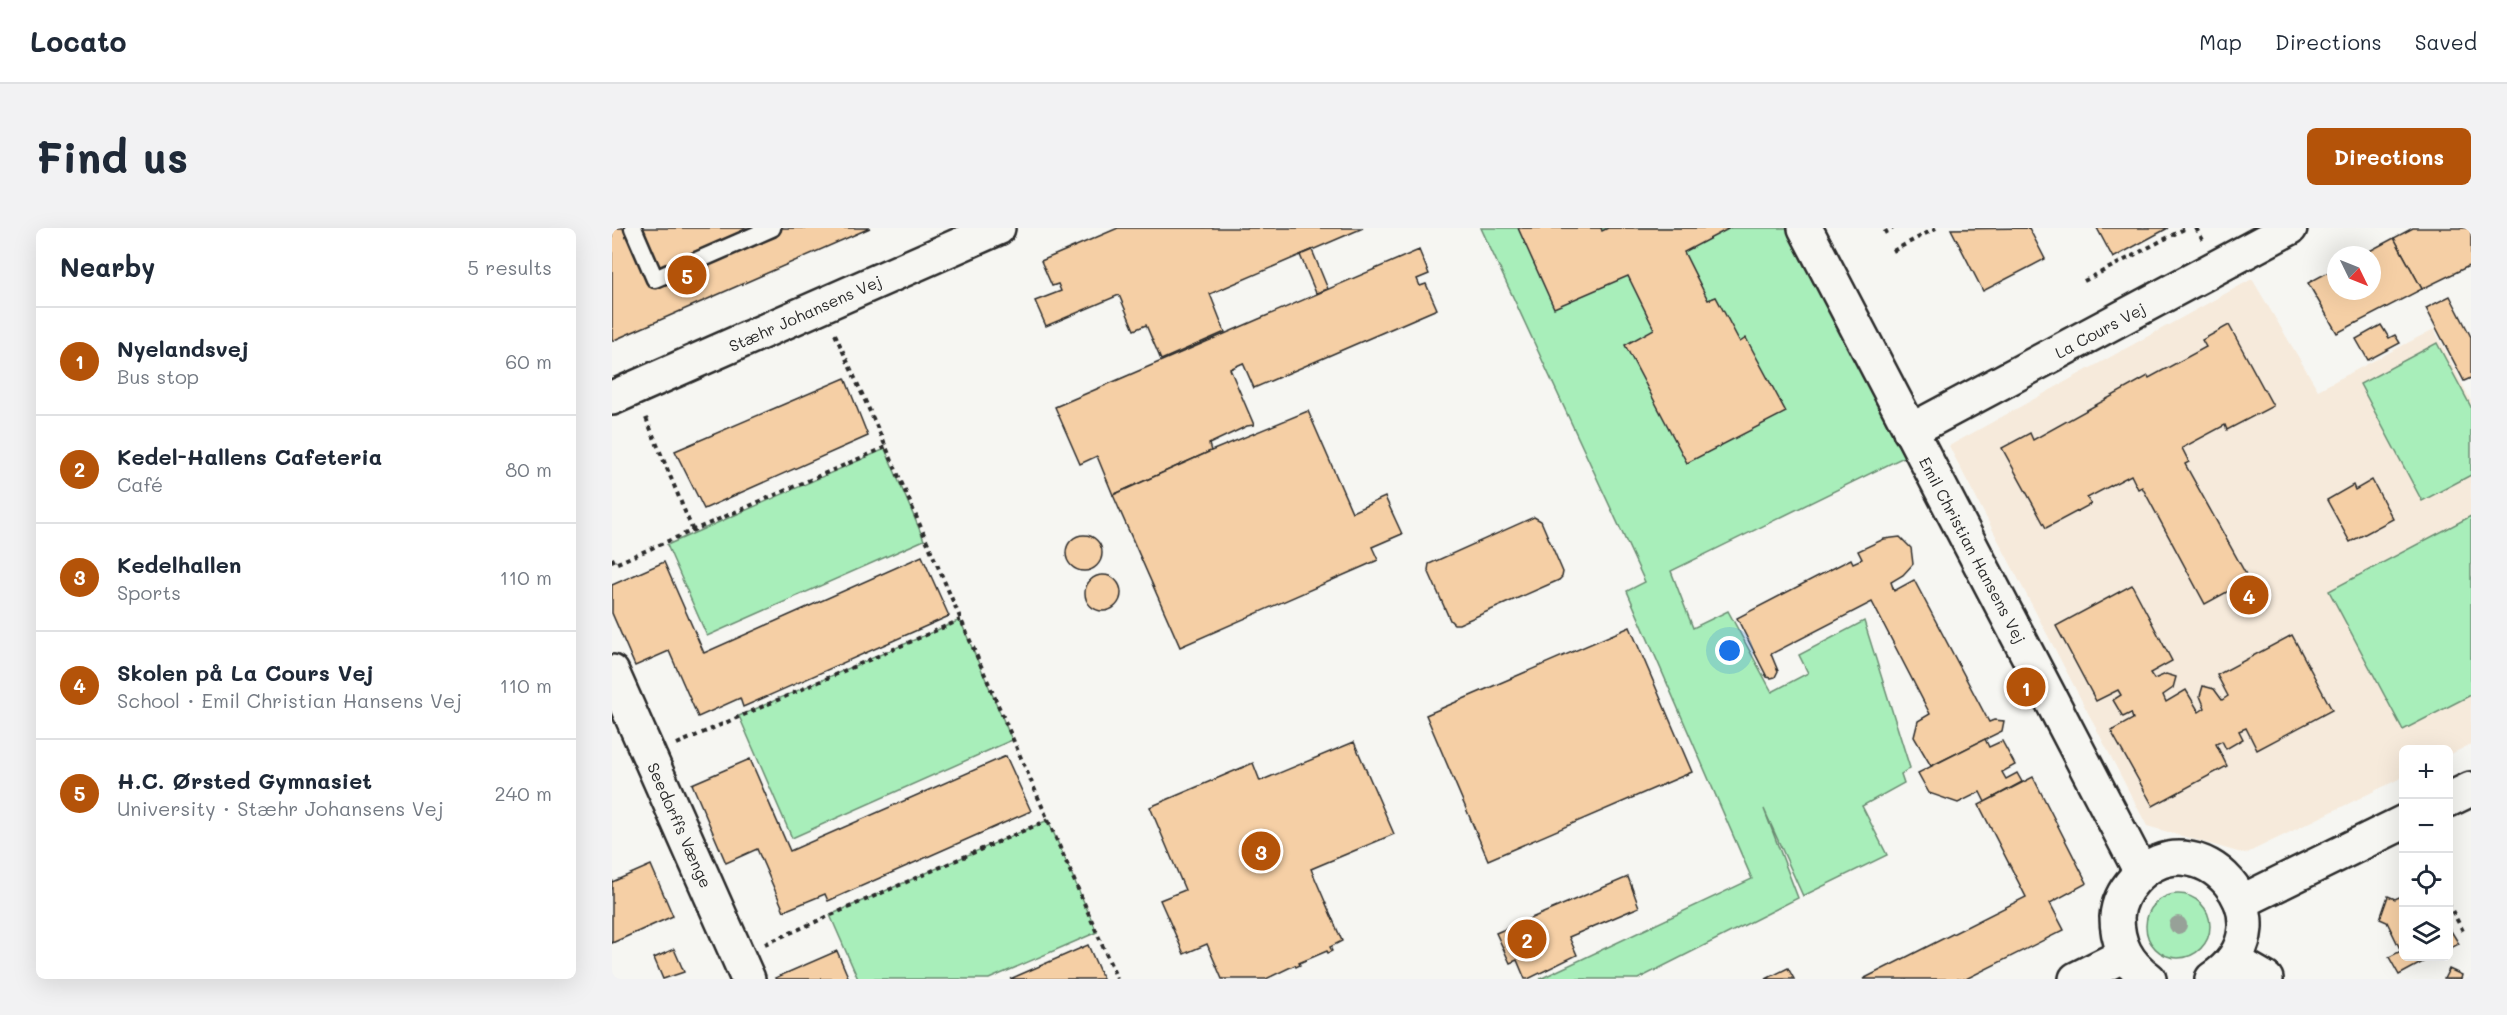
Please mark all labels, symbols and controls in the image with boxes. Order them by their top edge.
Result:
text: Locato [30,23,127,59]
text: Map [2199,28,2242,55]
text: Directions [2275,28,2382,55]
text: Saved [2415,28,2477,55]
button: Directions [2307,128,2471,185]
text: Find us [36,129,188,184]
north arrow [2327,246,2381,300]
text: Nearby [60,250,155,284]
pin: 5 [668,252,706,298]
text: 5 results [467,254,552,280]
street label: Stæhr Johansens Vej [725,270,885,356]
street label: La Cours Vej [2051,297,2149,363]
text: Nyelandsvej [117,334,249,363]
text: 1 [75,348,84,374]
text: 60 m [505,348,552,374]
text: Bus stop [117,363,199,389]
text: Kedel-Hallens Cafeteria [117,442,382,471]
street label: Emil Christian Hansens Vej [1915,453,2031,647]
text: 2 [74,456,85,482]
text: 80 m [505,456,552,482]
text: Café [117,471,163,497]
text: Kedelhallen [117,550,241,579]
text: 3 [74,564,86,590]
text: 110 m [499,564,552,590]
pin: 4 [2230,572,2268,617]
text: Sports [117,579,181,605]
your location [1715,636,1744,665]
text: Skolen på La Cours Vej [117,658,374,687]
pin: 1 [2006,664,2046,710]
text: 4 [73,672,86,698]
text: 110 m [499,672,552,698]
text: School · Emil Christian Hansens Vej [117,687,462,713]
map controls [2399,745,2453,961]
button: + [2399,745,2453,799]
street label: Seedorffs Vænge [643,759,717,891]
text: H.C. Ørsted Gymnasiet [117,766,372,795]
text: 5 [74,780,85,806]
text: 240 m [494,780,552,806]
text: University · Stæhr Johansens Vej [117,795,444,821]
button: − [2399,799,2453,853]
pin: 3 [1242,828,1280,874]
button: locate [2399,853,2453,907]
button: layers [2399,907,2453,961]
pin: 2 [1508,916,1546,962]

